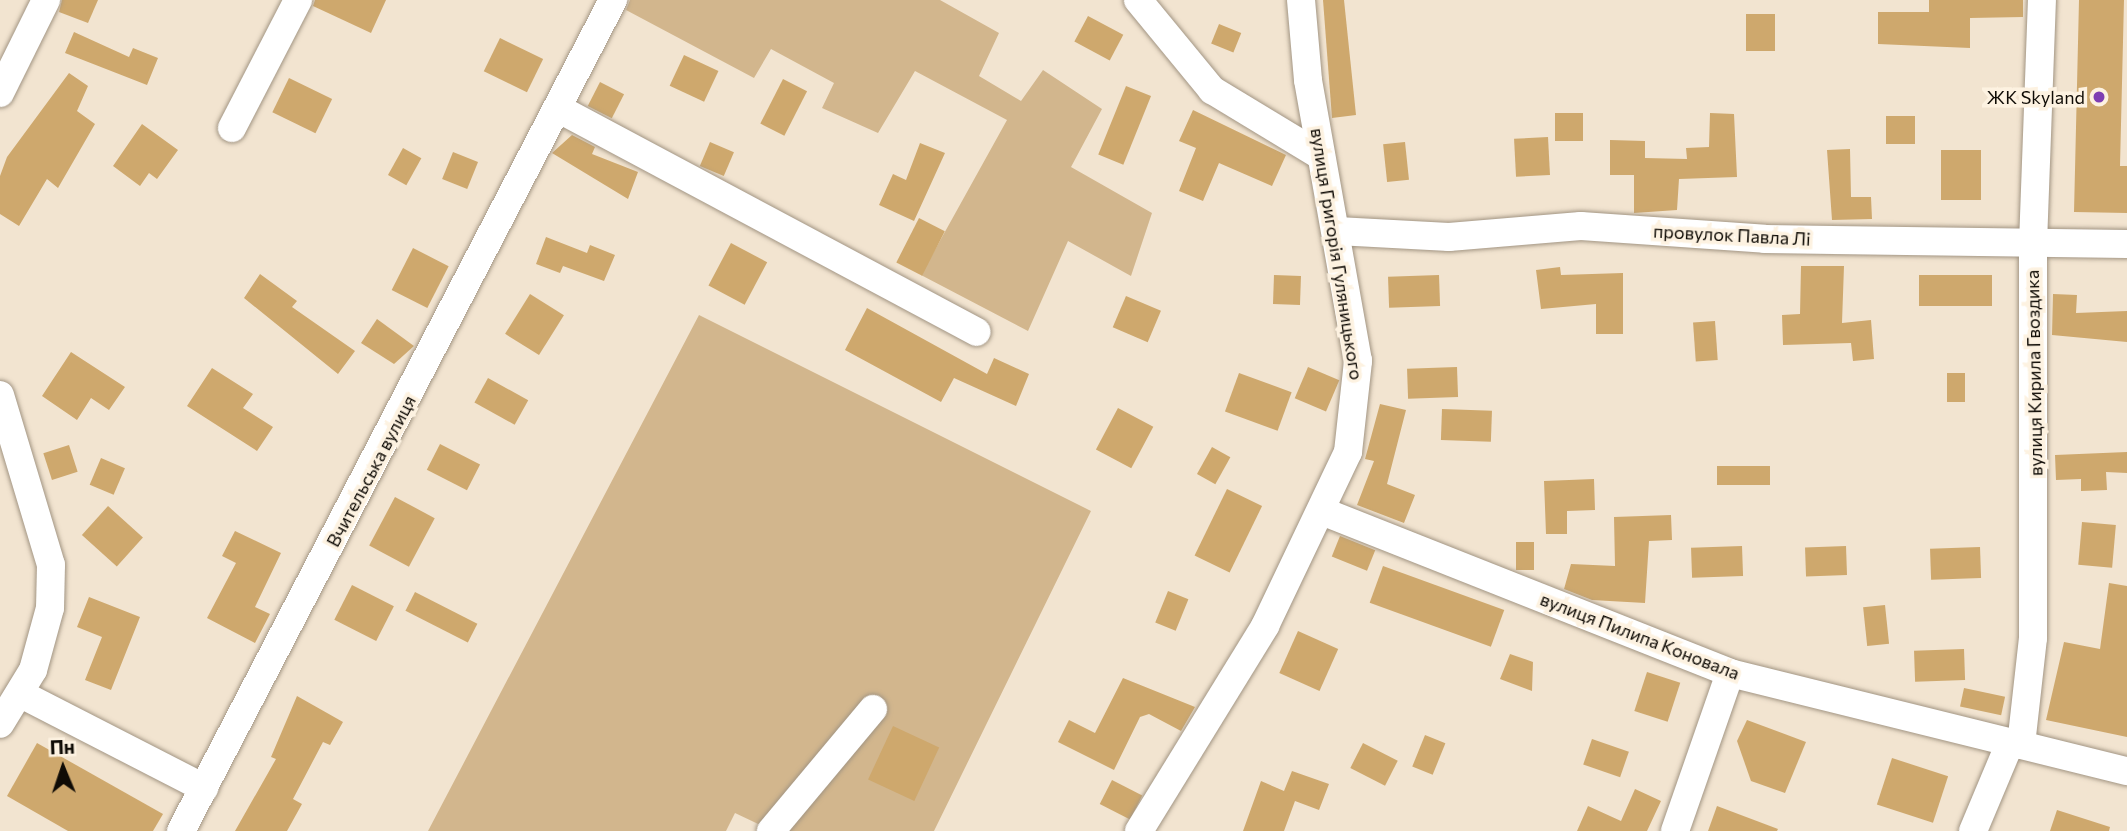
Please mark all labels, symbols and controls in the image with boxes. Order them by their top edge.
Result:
place label: ЖК Skyland [1987,86,2085,108]
marker: ЖК Skyland [2091,89,2107,105]
street label: вулиця Григорія Гуляницького [1306,126,1368,382]
street label: провулок Павла Лі [1653,220,1811,250]
street label: вулиця Кирила Гвоздика [2021,270,2047,476]
street label: Вчительська вулиця [322,392,420,550]
street label: вулиця Пилипа Коновала [1537,588,1743,684]
north arrow [28,733,98,803]
text: Пн [49,735,75,758]

